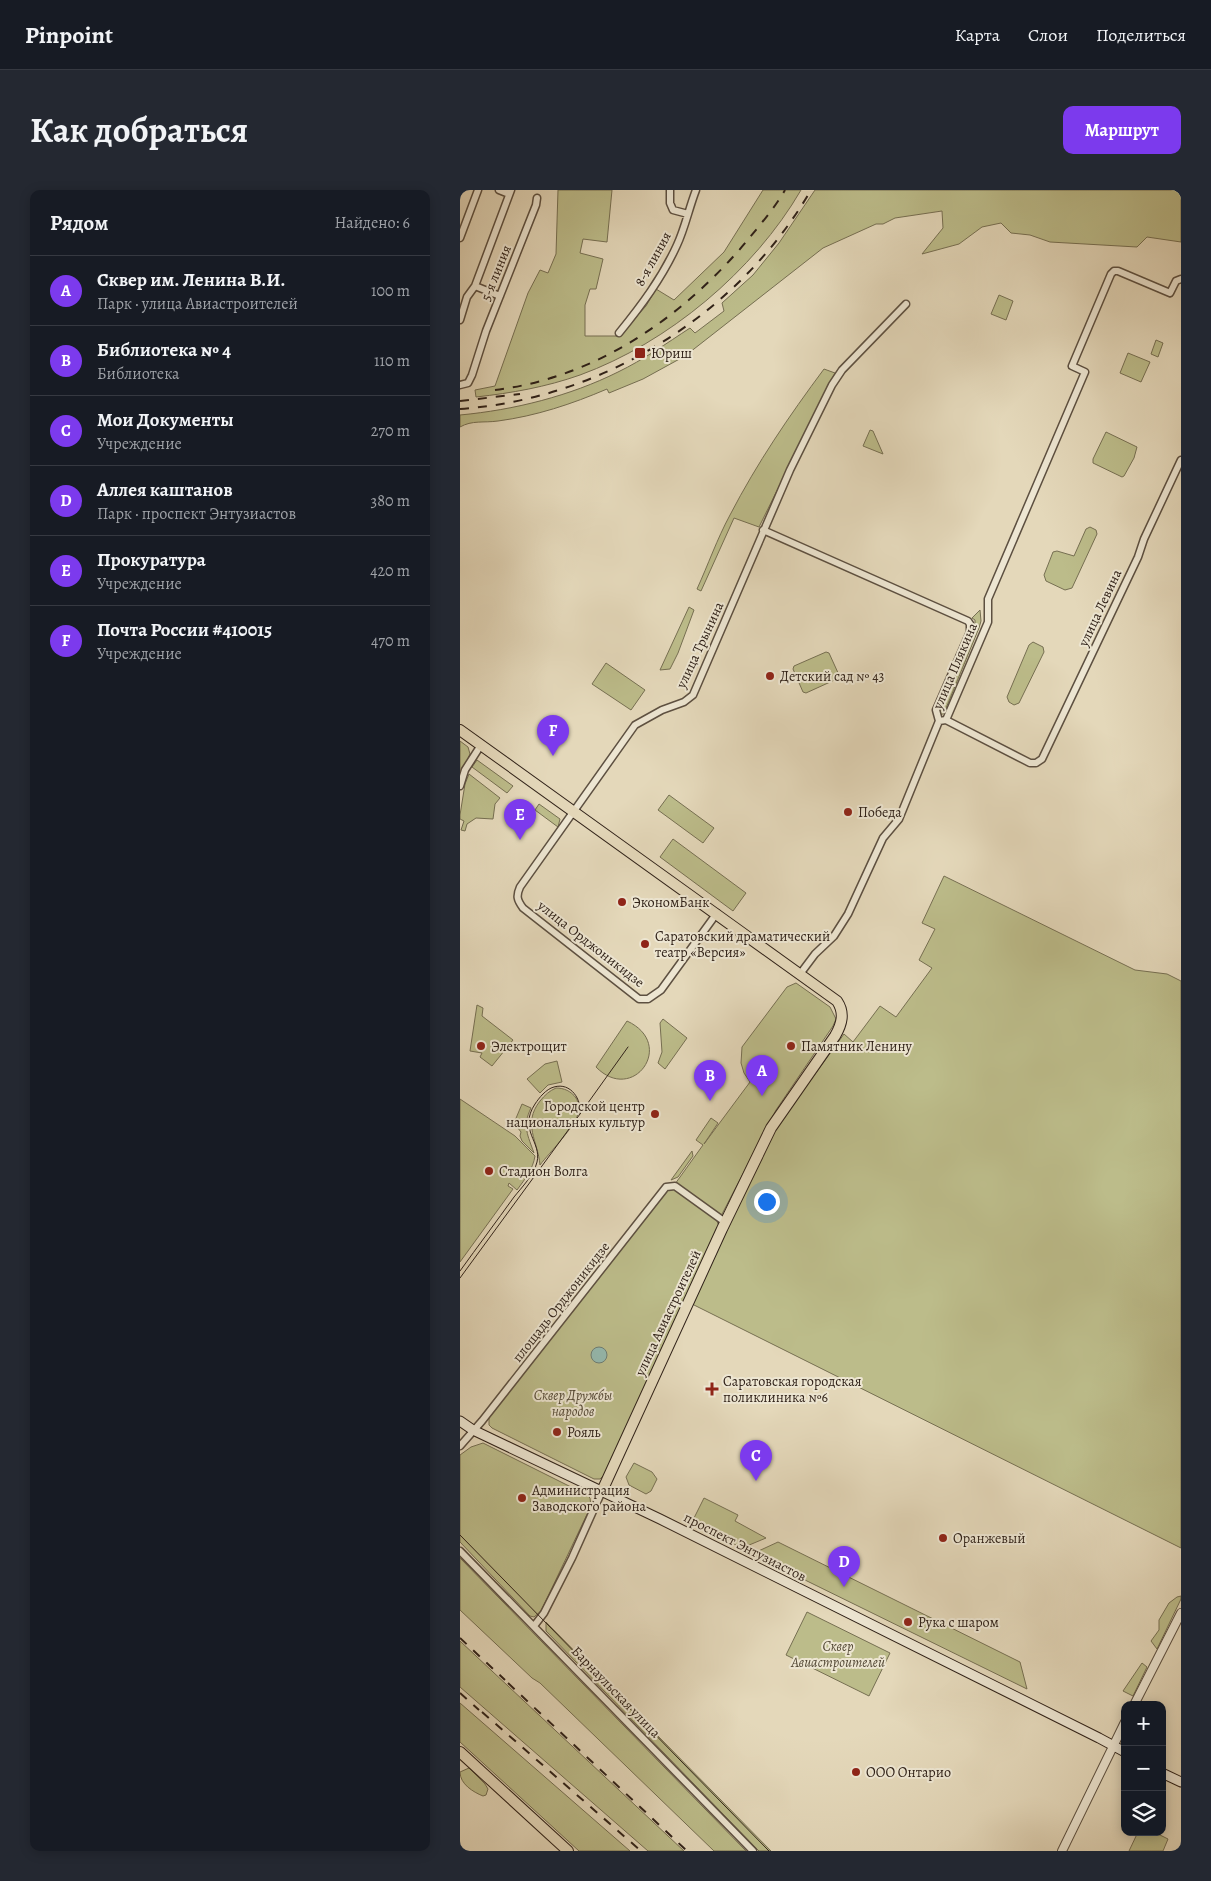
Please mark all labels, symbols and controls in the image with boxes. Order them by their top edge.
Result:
text: Pinpoint [25,19,113,51]
text: Карта [955,23,1000,47]
text: Слои [1028,23,1068,47]
text: Поделиться [1096,23,1186,47]
text: Как добраться [30,106,248,154]
button: Маршрут [1063,106,1181,154]
text: Рядом [50,209,108,237]
text: Найдено: 6 [335,212,410,234]
street label: 8-я линия [630,228,676,290]
street label: 5-я линия [476,242,516,304]
text: Сквер им. Ленина В.И. [97,267,285,293]
text: A [61,280,71,302]
text: 100 m [371,280,410,302]
text: Парк · улица Авиастроителей [97,293,298,315]
text: Библиотека № 4 [97,337,231,363]
place label: Юриш [651,344,692,363]
marker: Юриш [633,346,647,360]
text: B [61,350,71,372]
text: 110 m [374,350,410,372]
text: Библиотека [97,363,180,385]
text: Мои Документы [97,407,234,433]
text: C [61,420,71,442]
text: 270 m [371,420,410,442]
text: Учреждение [97,433,182,455]
text: Аллея каштанов [97,477,233,503]
text: D [60,490,72,512]
text: 380 m [371,490,410,512]
text: Парк · проспект Энтузиастов [97,503,296,525]
text: Прокуратура [97,547,206,573]
text: E [61,560,71,582]
text: 420 m [370,560,410,582]
street label: улица Левина [1073,566,1126,651]
text: Учреждение [97,573,182,595]
street label: улица Трынина [671,598,729,692]
text: Почта России #410015 [97,617,272,643]
street label: улица Плякина [928,619,982,713]
text: F [62,630,70,652]
text: 470 m [371,630,410,652]
text: Учреждение [97,643,182,665]
place label: Детский сад № 43 [780,667,885,686]
marker: Детский сад № 43 [764,670,776,682]
pin: F [537,715,569,756]
pin: E [504,799,536,840]
place label: Победа [858,803,902,822]
marker: Победа [842,806,854,818]
place label: ЭкономБанк [632,893,710,912]
street label: улица Орджоникидзе [533,896,648,992]
marker: ЭкономБанк [616,896,628,908]
place label: Саратовский драматический театр «Версия» [655,927,830,962]
marker: Саратовский драматический театр «Версия» [639,938,651,950]
place label: Электрощит [491,1037,567,1056]
place label: Памятник Ленину [801,1037,913,1056]
marker: Электрощит [475,1040,487,1052]
marker: Памятник Ленину [785,1040,797,1052]
pin: A [746,1055,778,1096]
pin: B [694,1060,726,1101]
place label: Городской центр национальных культур [506,1097,645,1132]
marker: Городской центр национальных культур [649,1108,661,1120]
place label: Стадион Волга [499,1162,589,1181]
marker: Стадион Волга [483,1165,495,1177]
your location [754,1189,780,1215]
street label: площадь Орджоникидзе [508,1238,614,1366]
street label: улица Авиастроителей [630,1247,706,1380]
place label: Саратовская городская поликлиника №6 [723,1372,862,1407]
marker: Саратовская городская поликлиника №6 [705,1382,719,1396]
park label: Сквер Дружбы народов [534,1386,613,1421]
place label: Рояль [567,1423,601,1442]
marker: Рояль [551,1426,563,1438]
pin: C [740,1440,772,1481]
place label: Администрация Заводского района [531,1481,647,1516]
marker: Администрация Заводского района [516,1492,528,1504]
street label: проспект Энтузиастов [681,1508,810,1586]
place label: Оранжевый [953,1529,1025,1548]
marker: Оранжевый [937,1532,949,1544]
pin: D [828,1546,860,1587]
place label: Рука с шаром [918,1613,999,1632]
marker: Рука с шаром [902,1616,914,1628]
park label: Сквер Авиастроителей [790,1637,885,1672]
street label: Барнаульская улица [567,1642,665,1742]
map controls [1121,1701,1166,1836]
button: + [1121,1701,1166,1746]
button: − [1121,1746,1166,1791]
place label: ООО Онтарио [866,1763,951,1782]
marker: ООО Онтарио [850,1766,862,1778]
button: layers [1121,1791,1166,1836]

